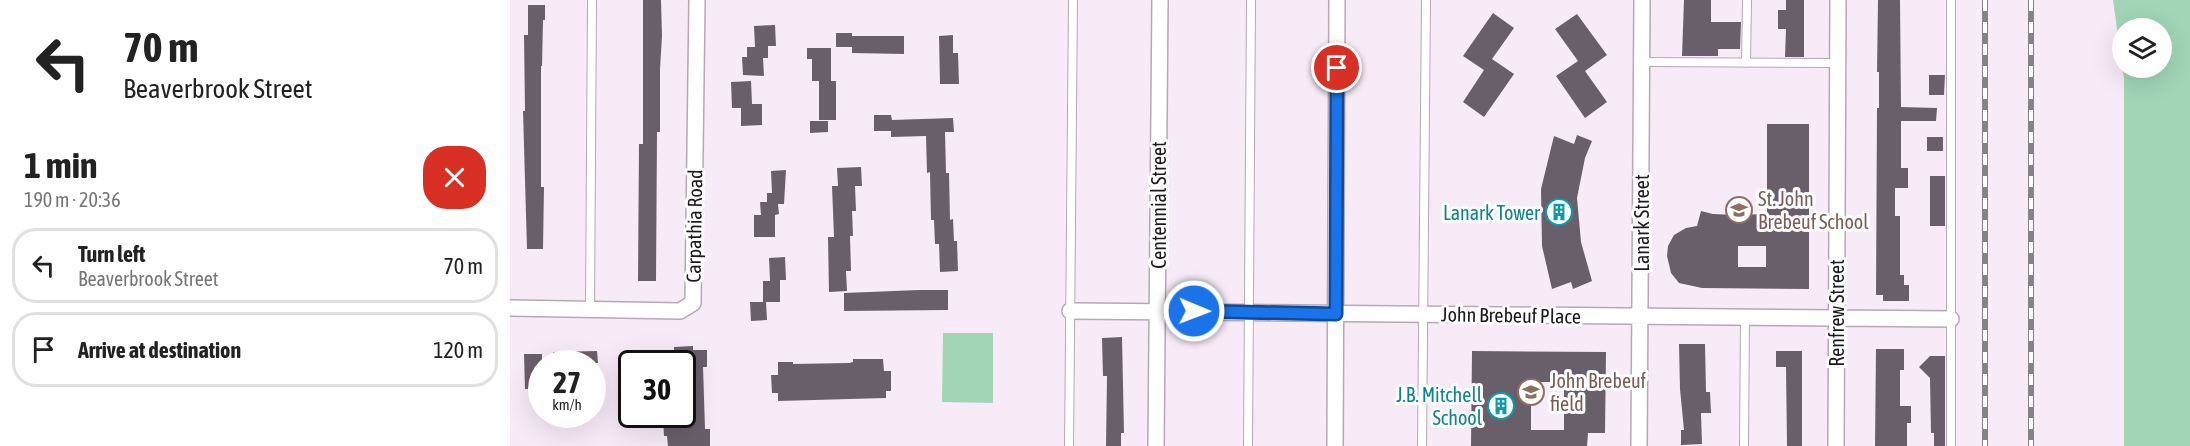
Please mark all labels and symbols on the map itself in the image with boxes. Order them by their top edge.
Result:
pin [1311,42,1362,93]
street label: Centennial Street [1147,141,1170,269]
street label: Carpathia Road [682,169,706,283]
street label: Lanark Street [1630,174,1653,272]
place label: St. John Brebeuf School [1758,187,1869,233]
school or university icon: St. John Brebeuf School [1724,195,1754,225]
building icon: Lanark Tower [1544,197,1574,227]
place label: Lanark Tower [1443,201,1541,224]
street label: Renfrew Street [1825,259,1848,367]
position arrow [1162,279,1226,343]
street label: John Brebeuf Place [1441,302,1581,328]
speed limit sign: 30 [618,350,696,428]
place label: John Brebeuf field [1550,369,1647,415]
school or university icon: John Brebeuf field [1516,377,1546,407]
place label: J.B. Mitchell School [1396,383,1483,429]
building icon: J.B. Mitchell School [1486,391,1516,421]

